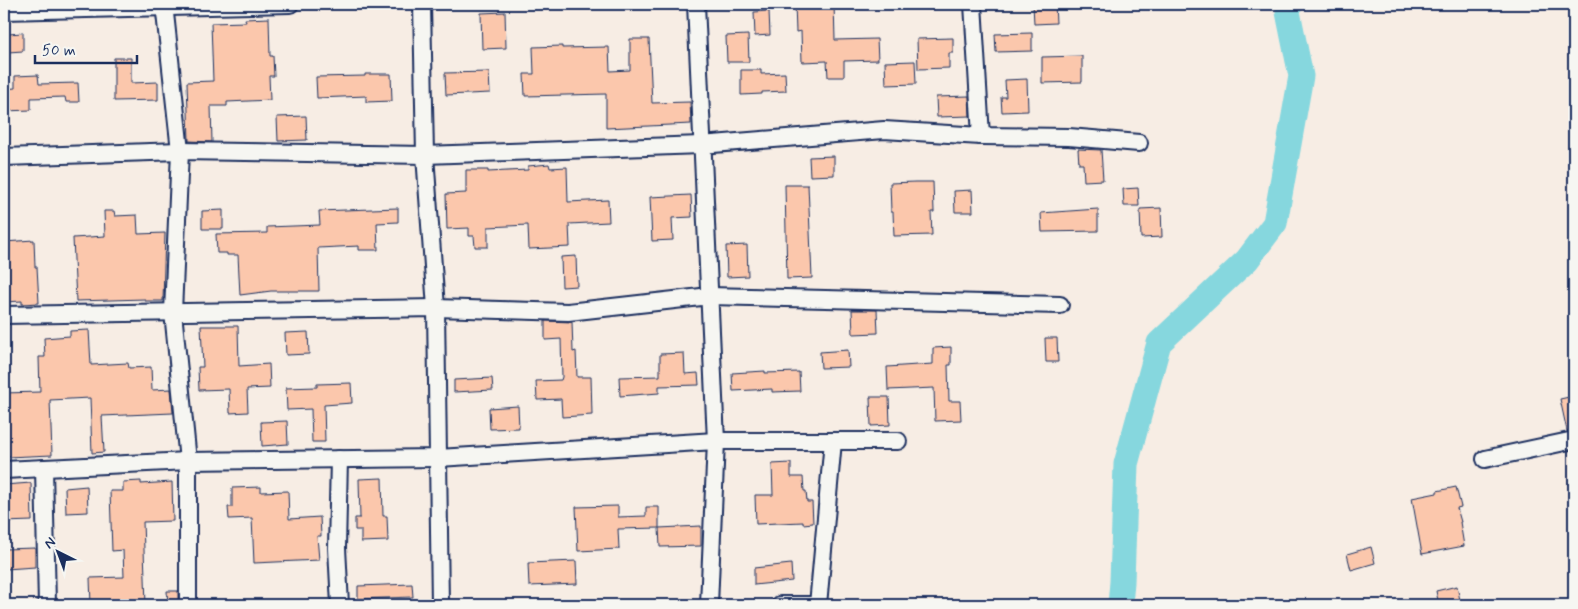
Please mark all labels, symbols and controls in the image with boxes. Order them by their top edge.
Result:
scale bar [35,32,138,64]
text: 50 m [42,41,76,61]
north arrow [32,526,82,576]
text: N [40,533,59,553]

